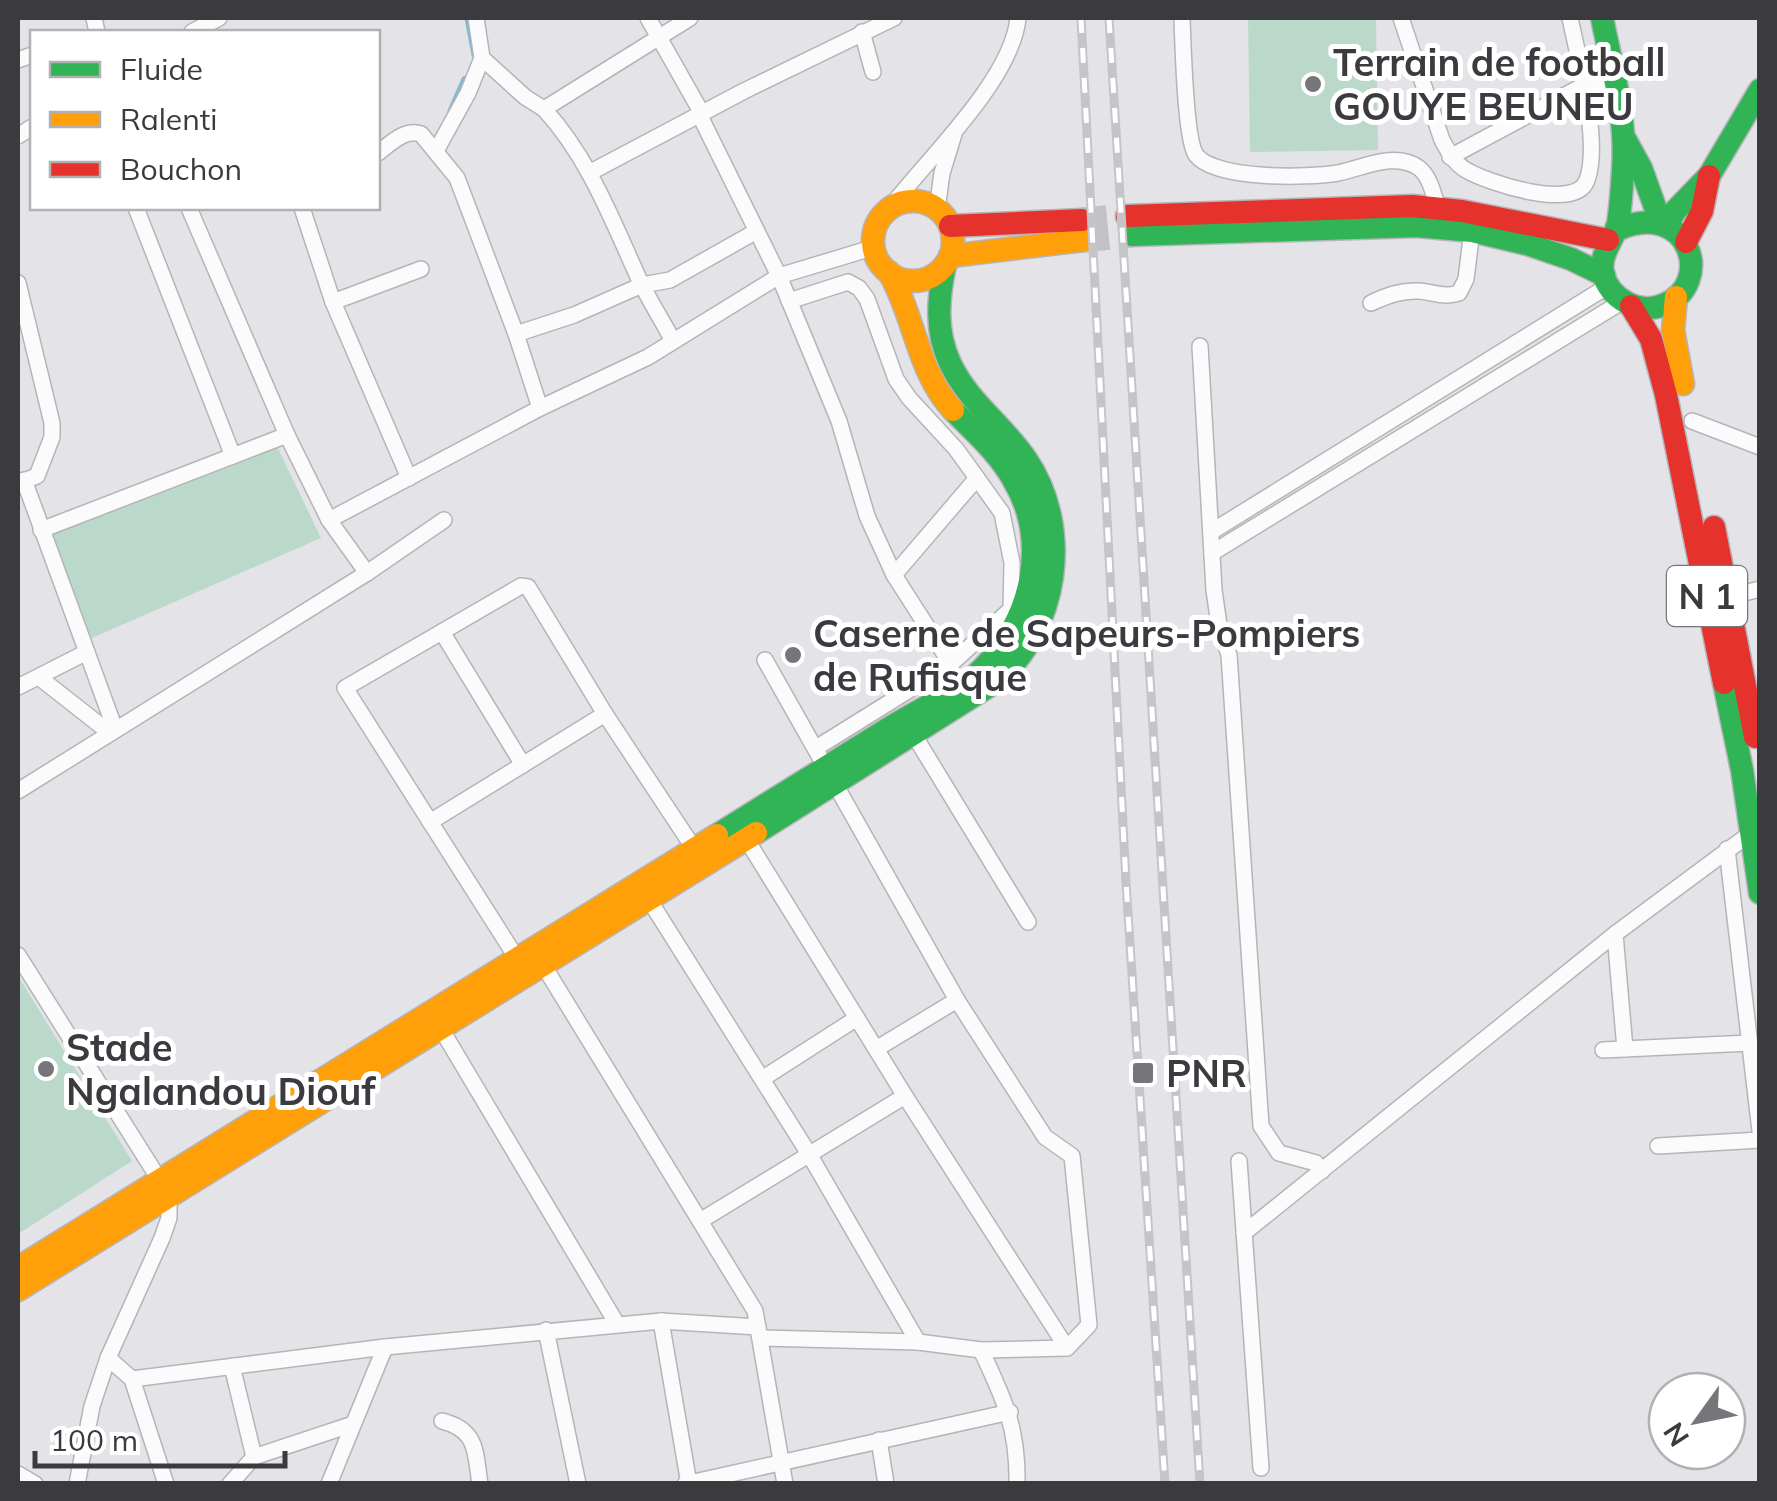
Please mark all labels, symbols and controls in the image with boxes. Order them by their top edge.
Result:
legend [30,30,380,210]
place label: Terrain de football GOUYE BEUNEU [1333,38,1665,130]
text: Fluide [120,50,203,88]
marker: Terrain de football GOUYE BEUNEU [1302,73,1324,95]
text: Ralenti [120,100,217,138]
text: Bouchon [120,150,242,188]
road number: N 1 [1667,566,1747,626]
place label: Caserne de Sapeurs-Pompiers de Rufisque [813,609,1360,701]
marker: Caserne de Sapeurs-Pompiers de Rufisque [782,644,804,666]
place label: Stade Ngalandou Diouf [66,1023,376,1115]
place label: PNR [1166,1049,1247,1097]
marker: Stade Ngalandou Diouf [35,1058,57,1080]
marker: PNR [1130,1060,1156,1086]
north arrow [1647,1371,1747,1471]
scale bar [35,1406,285,1468]
text: N [1655,1416,1696,1453]
text: 100 m [50,1421,138,1459]

